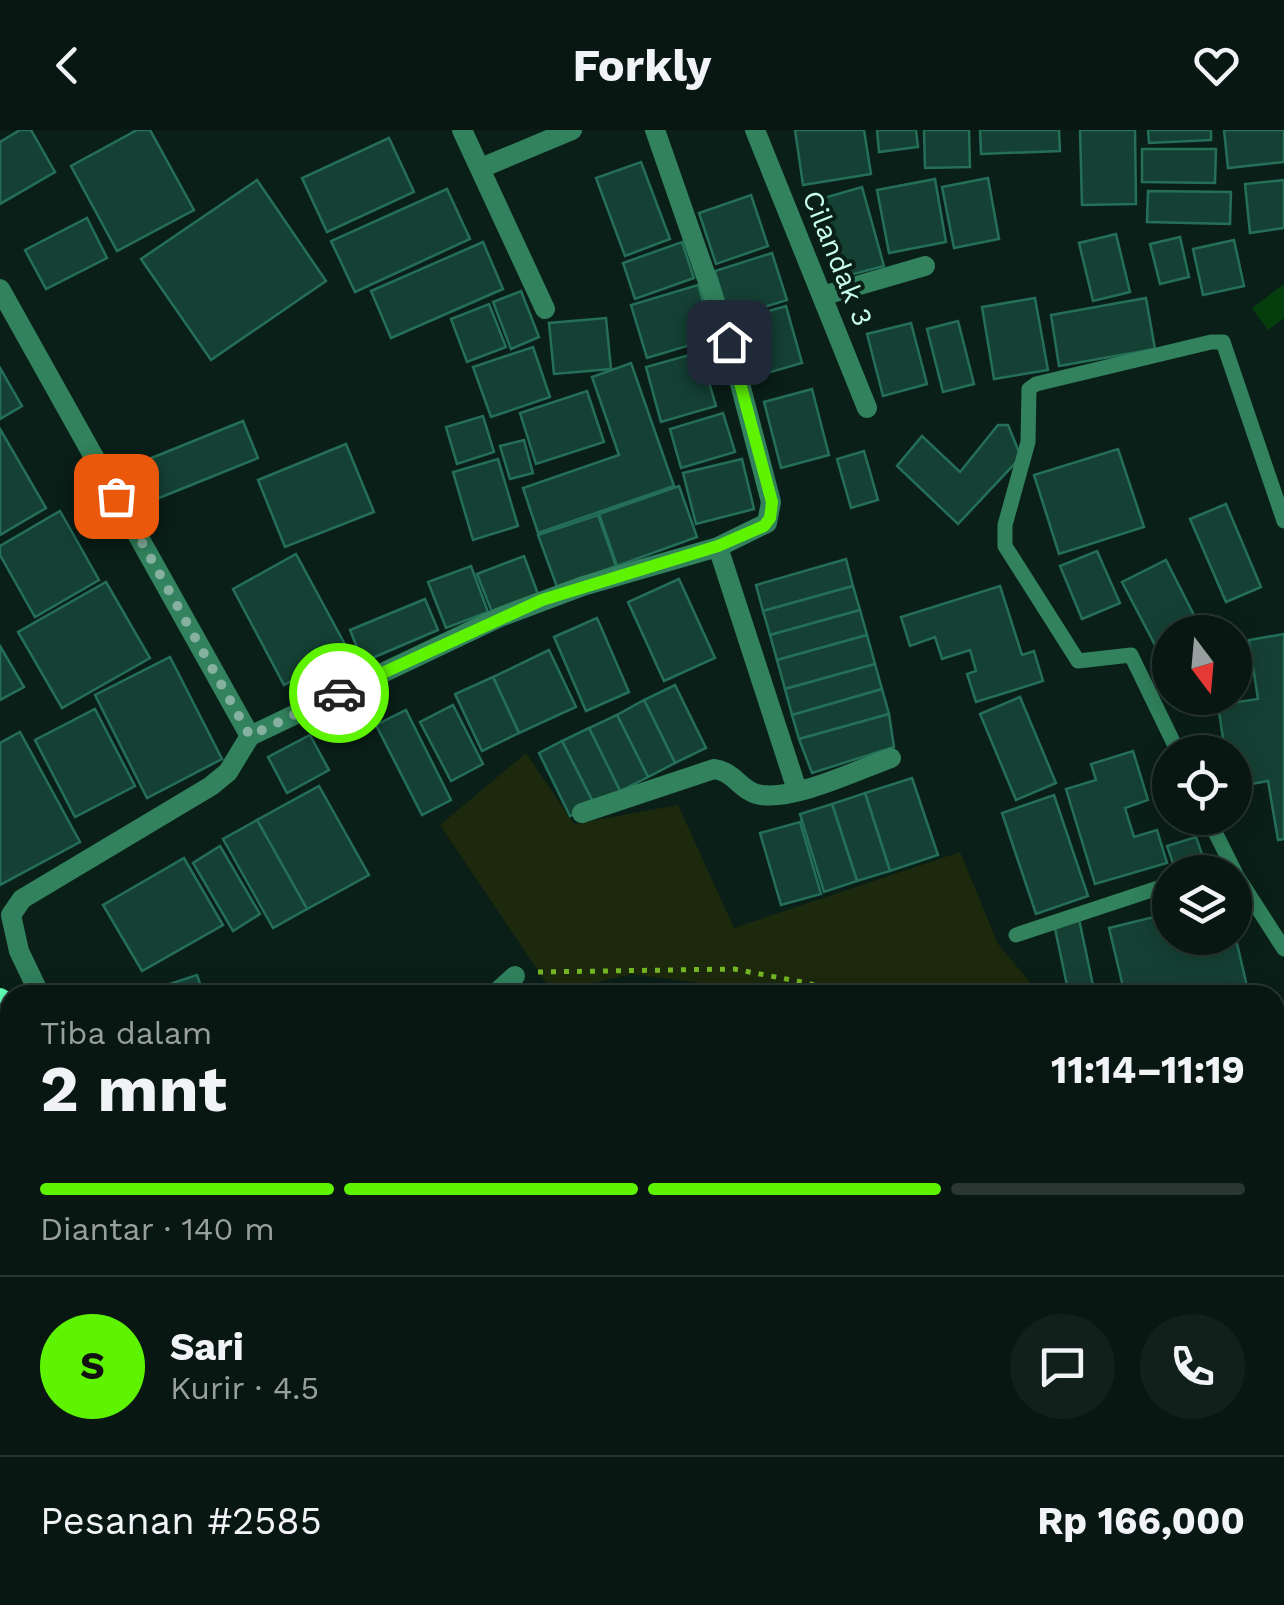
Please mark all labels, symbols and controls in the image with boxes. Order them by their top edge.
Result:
icon: back [40,38,95,93]
icon: heart [1189,38,1244,93]
text: Forkly [573,39,711,92]
street label: Cilandak 3 [795,186,880,331]
pin [687,300,772,385]
icon: home [702,315,757,370]
pin [74,454,159,539]
icon: bag [89,469,144,524]
north arrow [1152,615,1252,715]
map controls [1152,615,1252,955]
courier [289,643,389,743]
icon: car [312,666,367,721]
button: locate [1152,735,1252,835]
button: layers [1152,855,1252,955]
text: Tiba dalam [40,1014,212,1052]
text: 11:14–11:19 [1051,1048,1245,1092]
text: 2 mnt [40,1051,227,1127]
text: Diantar · 140 m [40,1210,275,1248]
button: chat [1010,1314,1115,1419]
button: phone [1140,1314,1245,1419]
text: Sari [170,1325,244,1369]
text: S [80,1344,105,1388]
text: Kurir · 4.5 [170,1369,319,1407]
text: Pesanan #2585 [40,1499,322,1543]
text: Rp 166,000 [1037,1499,1245,1543]

